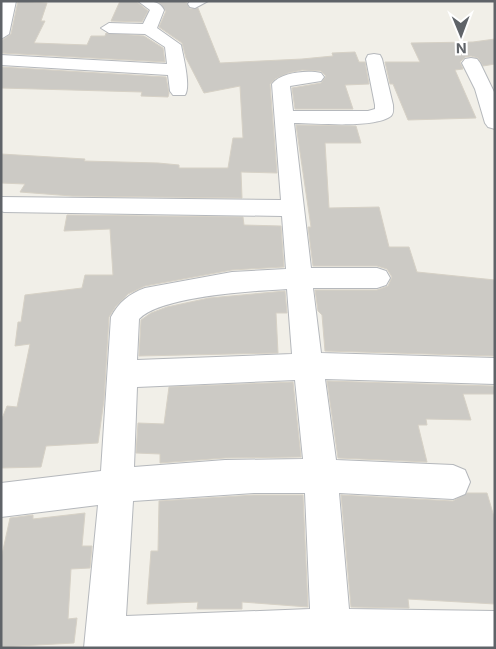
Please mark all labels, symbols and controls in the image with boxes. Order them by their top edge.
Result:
north arrow [436,10,486,60]
text: N [456,40,467,57]

